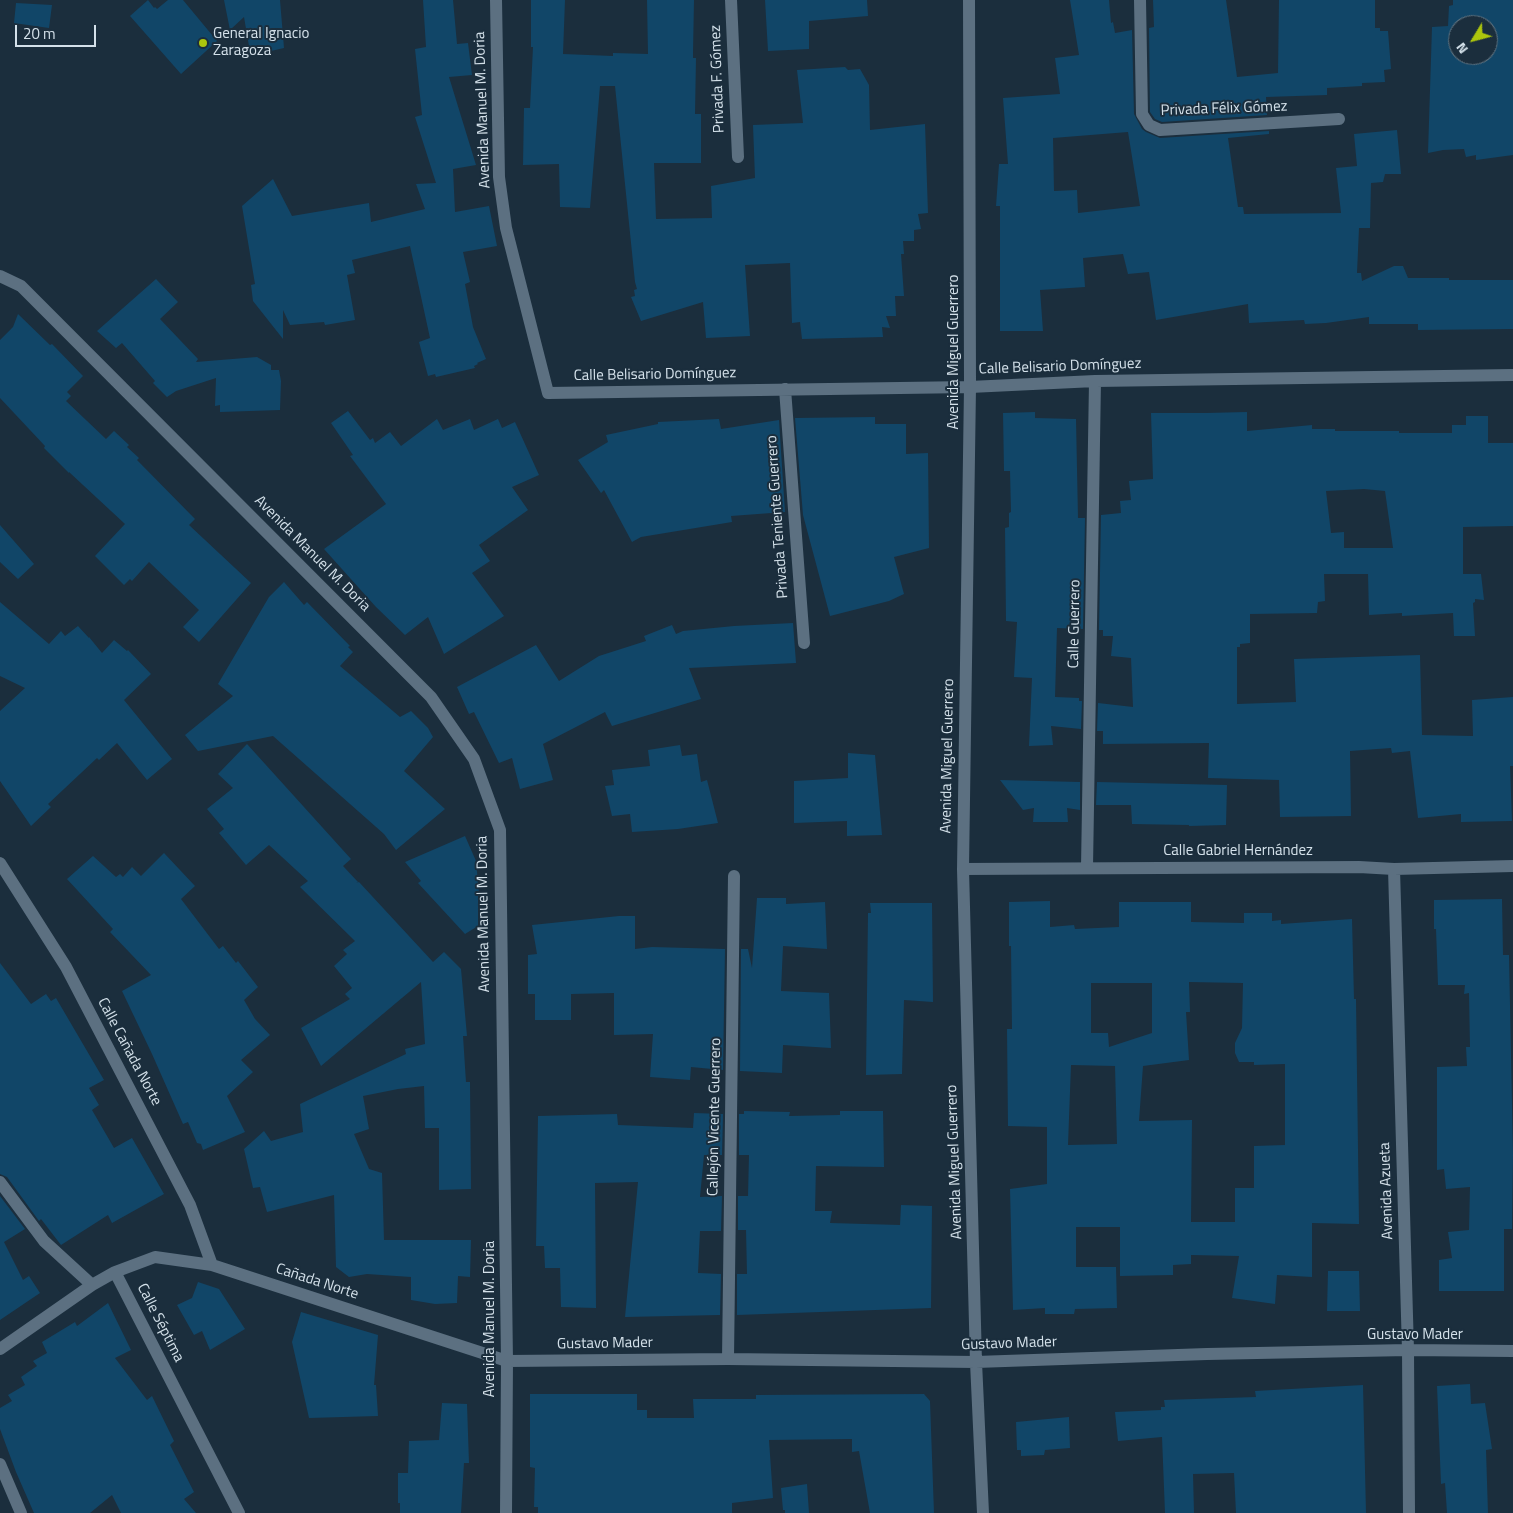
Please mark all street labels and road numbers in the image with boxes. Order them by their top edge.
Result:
street label: Privada F. Gómez [707,25,729,133]
street label: Avenida Manuel M. Doria [471,31,495,189]
street label: Privada Félix Gómez [1160,98,1288,120]
street label: Avenida Miguel Guerrero [945,275,963,429]
street label: Calle Belisario Domínguez [978,355,1142,379]
street label: Calle Belisario Domínguez [573,365,737,385]
street label: Privada Teniente Guerrero [763,435,793,599]
street label: Avenida Manuel M. Doria [250,492,374,616]
street label: Calle Guerrero [1065,579,1085,669]
street label: Avenida Miguel Guerrero [938,678,958,834]
street label: Avenida Manuel M. Doria [474,836,494,992]
street label: Calle Gabriel Hernández [1163,842,1313,860]
street label: Calle Cañada Norte [93,995,165,1109]
street label: Callejón Vicente Guerrero [705,1038,725,1196]
street label: Avenida Miguel Guerrero [943,1084,967,1240]
street label: Avenida Azueta [1376,1142,1398,1240]
street label: Avenida Manuel M. Doria [481,1241,499,1397]
street label: Cañada Norte [273,1260,361,1304]
street label: Calle Séptima [133,1281,187,1365]
street label: Gustavo Mader [1367,1326,1463,1344]
street label: Gustavo Mader [961,1333,1057,1355]
street label: Gustavo Mader [557,1334,653,1354]

